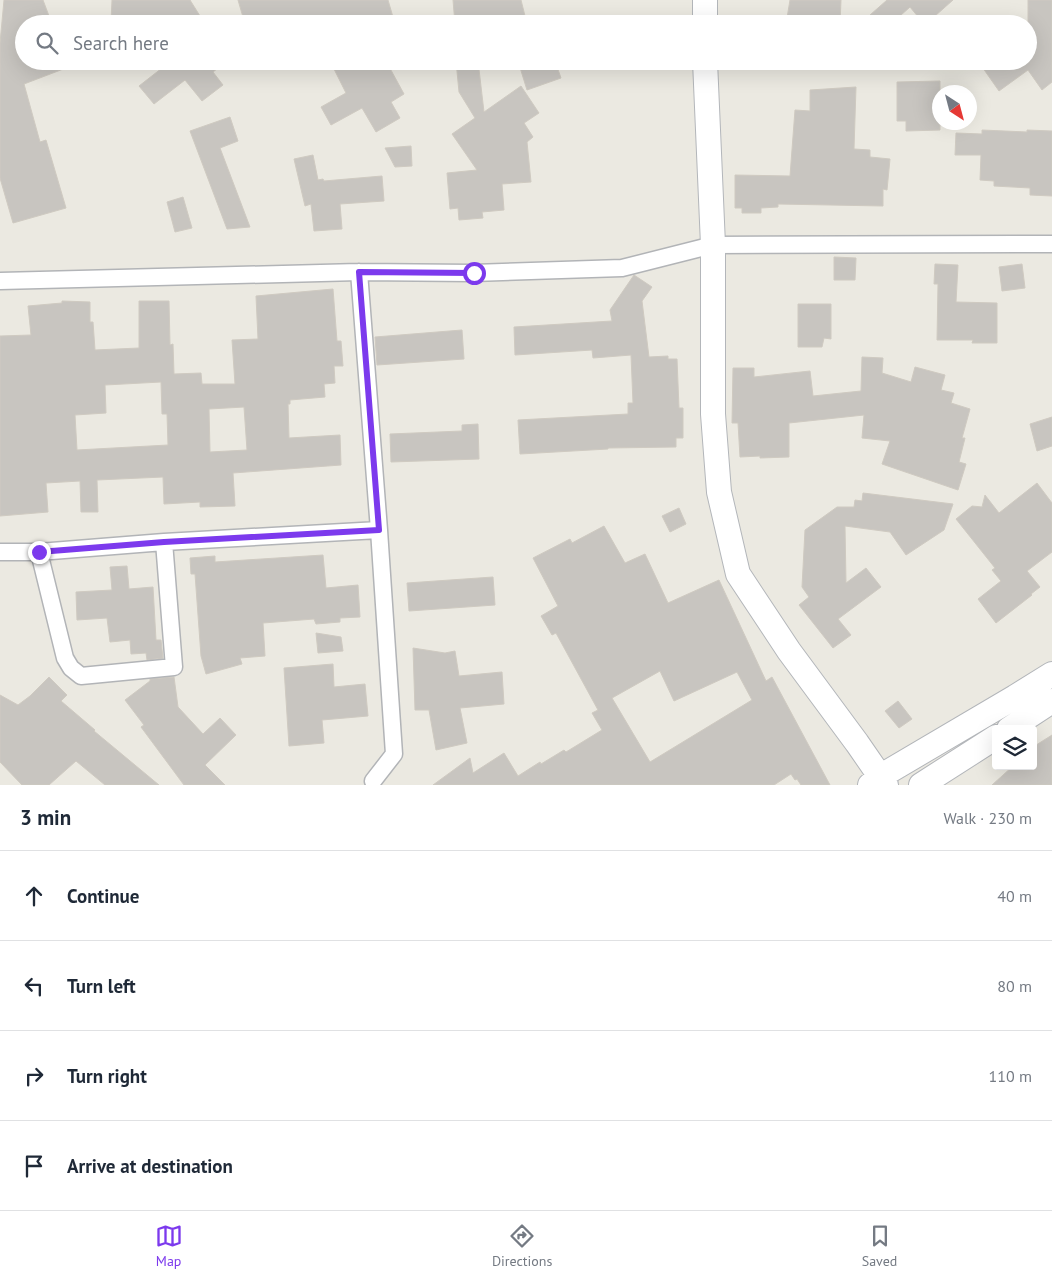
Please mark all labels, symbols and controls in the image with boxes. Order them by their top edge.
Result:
search box [15,15,1037,70]
icon: search [33,29,61,57]
text: Search here [73,31,169,55]
north arrow [932,85,977,130]
route start [463,262,486,285]
route end [28,541,51,564]
map controls [992,725,1037,770]
button: layers [992,725,1037,770]
text: 3 min [20,804,71,831]
text: Walk · 230 m [943,808,1032,828]
icon: ahead [20,882,48,910]
text: Continue [67,884,139,908]
text: 40 m [997,886,1032,906]
icon: left [20,972,48,1000]
text: Turn left [67,974,136,998]
text: 80 m [997,976,1032,996]
icon: right [20,1062,48,1090]
text: Turn right [67,1064,147,1088]
text: 110 m [989,1066,1032,1086]
icon: arrive [20,1152,48,1180]
text: Arrive at destination [67,1154,233,1178]
tab: Map [155,1222,183,1270]
tab: Directions [492,1222,552,1270]
tab: Saved [862,1222,897,1270]

